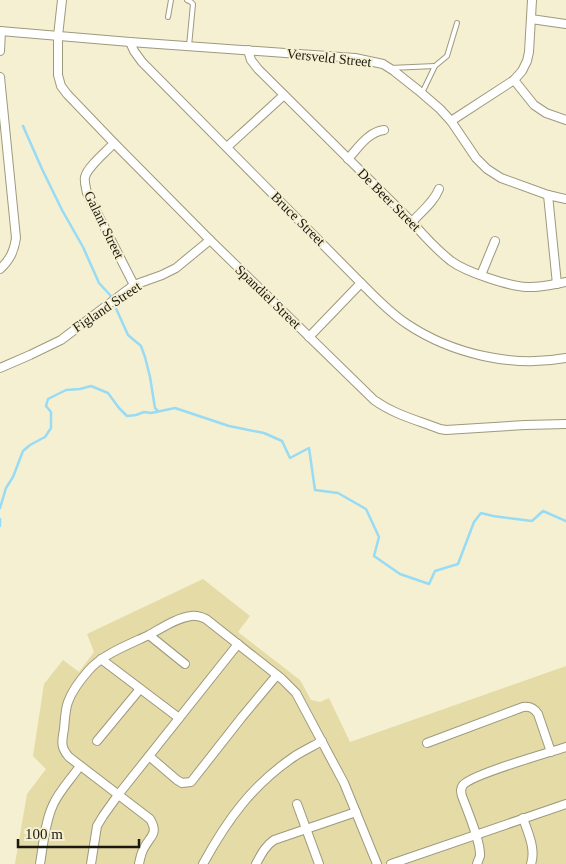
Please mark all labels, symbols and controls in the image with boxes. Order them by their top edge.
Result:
street label: Versveld Street [286,46,372,70]
street label: De Beer Street [355,166,424,235]
street label: Galant Street [81,189,127,261]
street label: Bruce Street [268,189,328,249]
street label: Spandiel Street [232,262,304,332]
street label: Figland Street [70,279,144,335]
scale bar [18,816,139,848]
text: 100 m [25,826,63,842]

